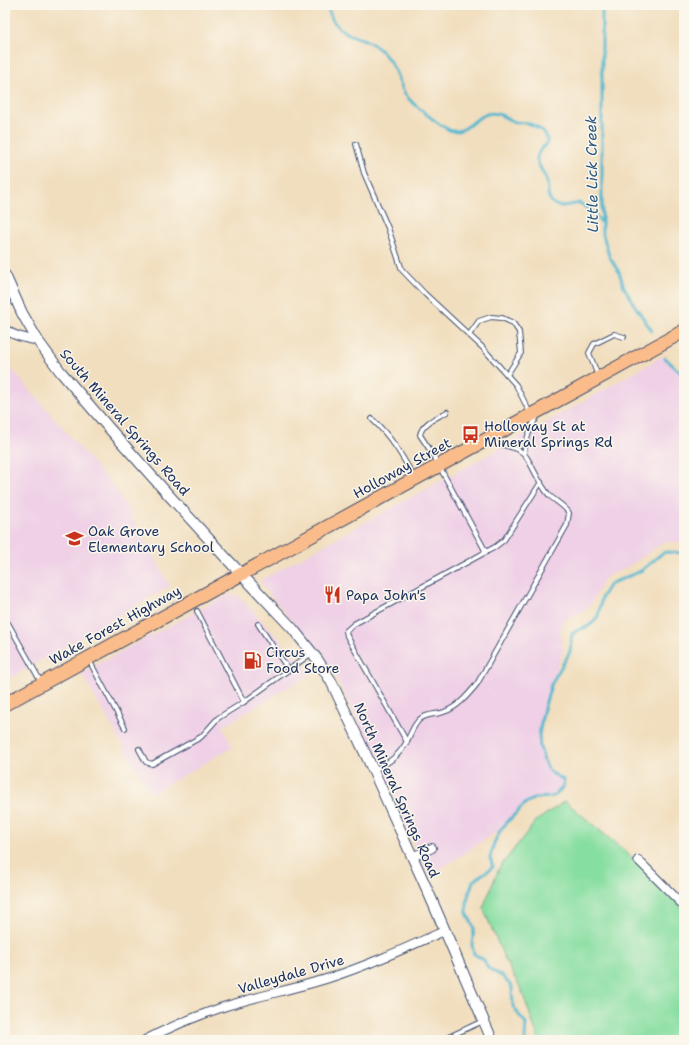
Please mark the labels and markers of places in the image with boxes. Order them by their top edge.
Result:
place label: Holloway St at Mineral Springs Rd [484,417,613,451]
bus stop icon: Holloway St at Mineral Springs Rd [461,424,481,444]
place label: Oak Grove Elementary School [88,522,215,556]
school or university icon: Oak Grove Elementary School [65,529,85,549]
restaurant icon: Papa John's [323,585,343,605]
place label: Papa John's [346,586,426,604]
place label: Circus Food Store [266,643,339,677]
fuel station icon: Circus Food Store [243,650,263,670]

